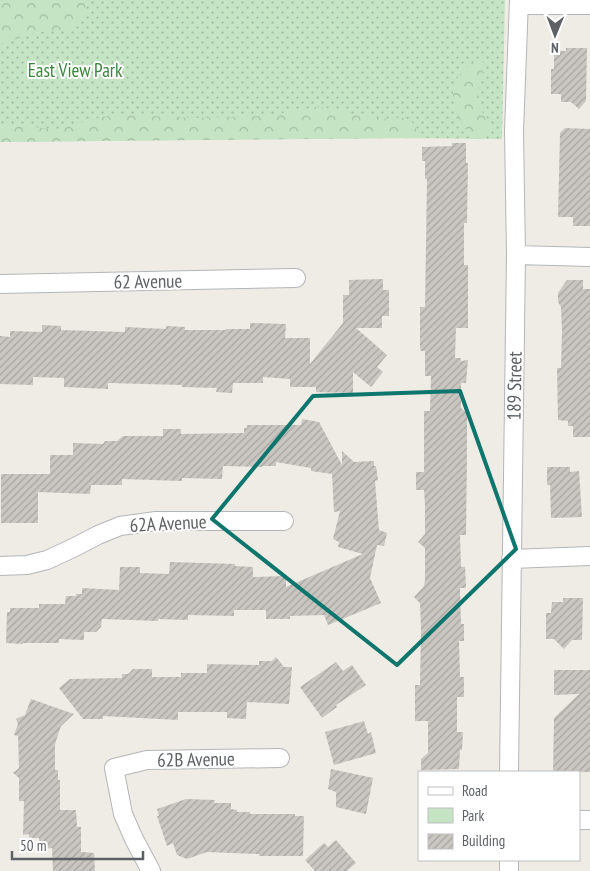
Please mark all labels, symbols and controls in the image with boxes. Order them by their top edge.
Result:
north arrow [530,10,580,60]
text: N [551,39,559,57]
park label: East View Park [28,58,123,82]
street label: 62 Avenue [113,268,183,294]
street label: 189 Street [501,351,527,421]
street label: 62A Avenue [129,509,207,537]
street label: 62B Avenue [157,746,235,772]
legend [418,771,580,861]
text: Road [462,781,488,800]
text: Park [462,806,484,825]
scale bar [12,828,144,860]
text: Building [462,831,505,850]
text: 50 m [20,836,46,855]

